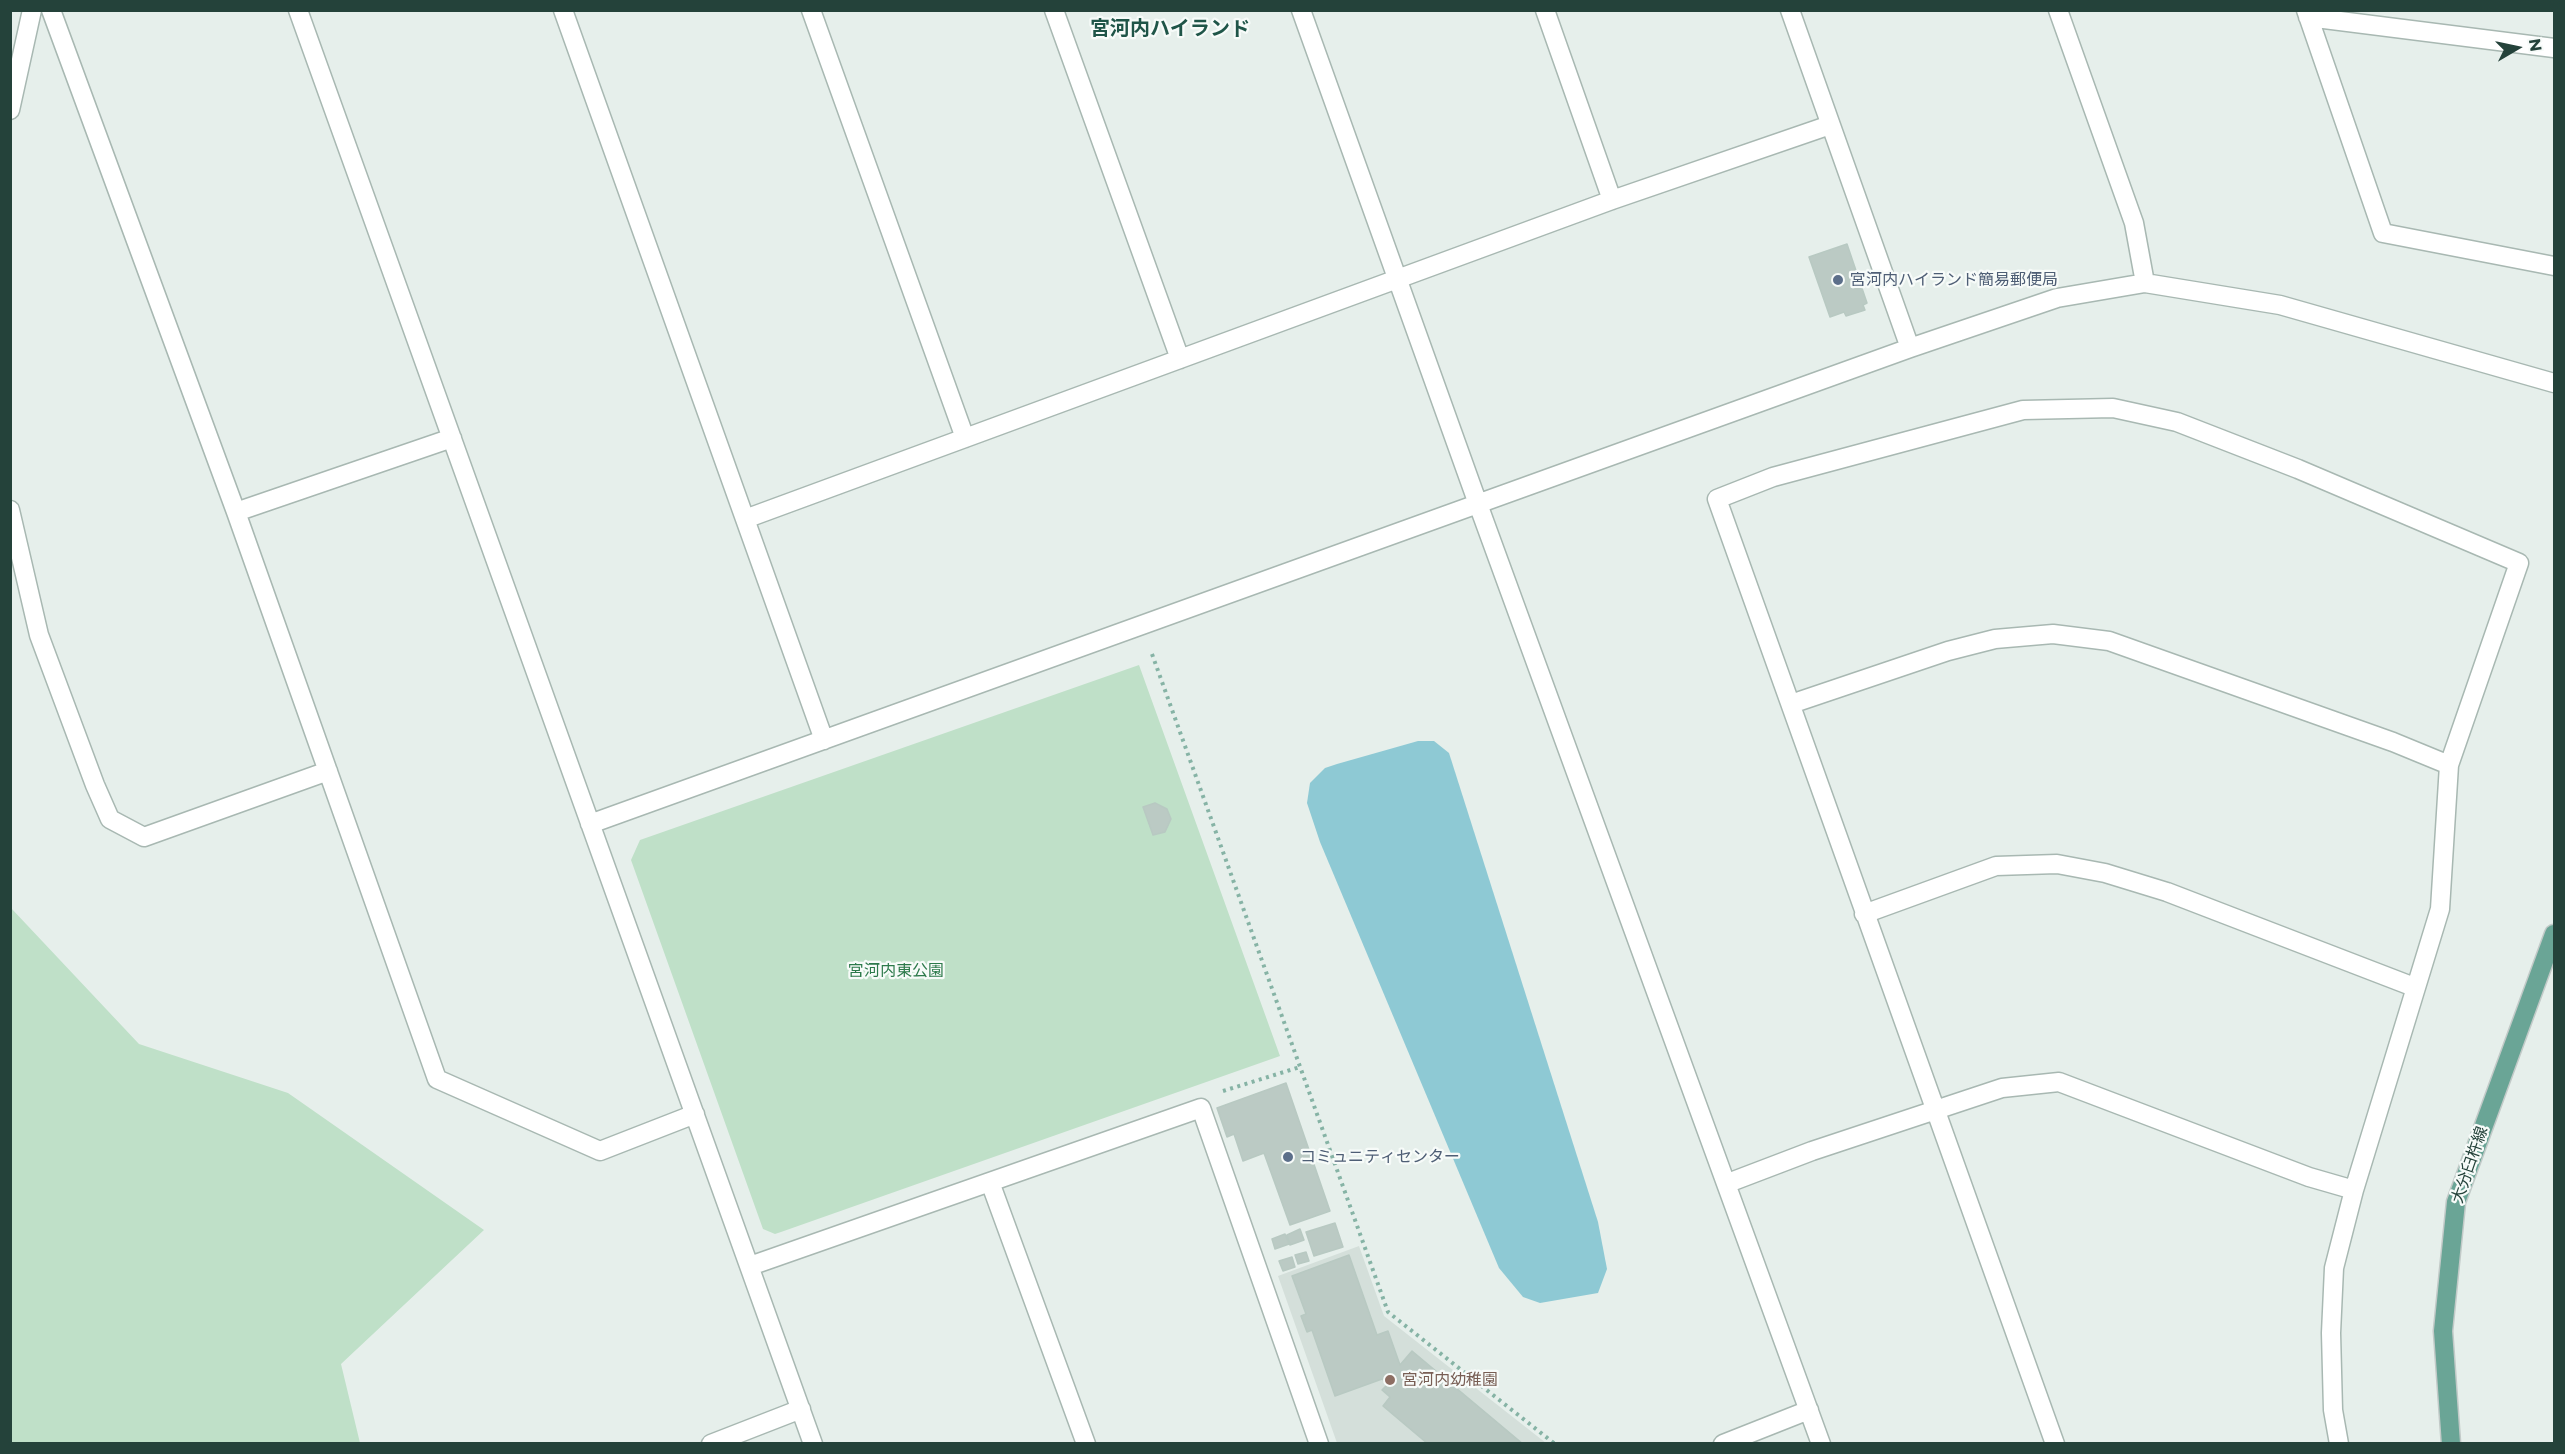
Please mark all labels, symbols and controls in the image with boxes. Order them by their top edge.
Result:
district label: 宮河内ハイランド [1090,17,1250,41]
north arrow [2487,18,2547,78]
text: N [2525,37,2546,53]
place label: 宮河内ハイランド簡易郵便局 [1850,270,2058,290]
marker: 宮河内ハイランド簡易郵便局 [1831,273,1845,287]
park label: 宮河内東公園 [848,961,944,981]
street label: 大分臼杵線 [2448,1124,2492,1206]
place label: コミュニティセンター [1300,1147,1460,1167]
marker: コミュニティセンター [1281,1150,1295,1164]
place label: 宮河内幼稚園 [1402,1370,1498,1390]
marker: 宮河内幼稚園 [1383,1373,1397,1387]

